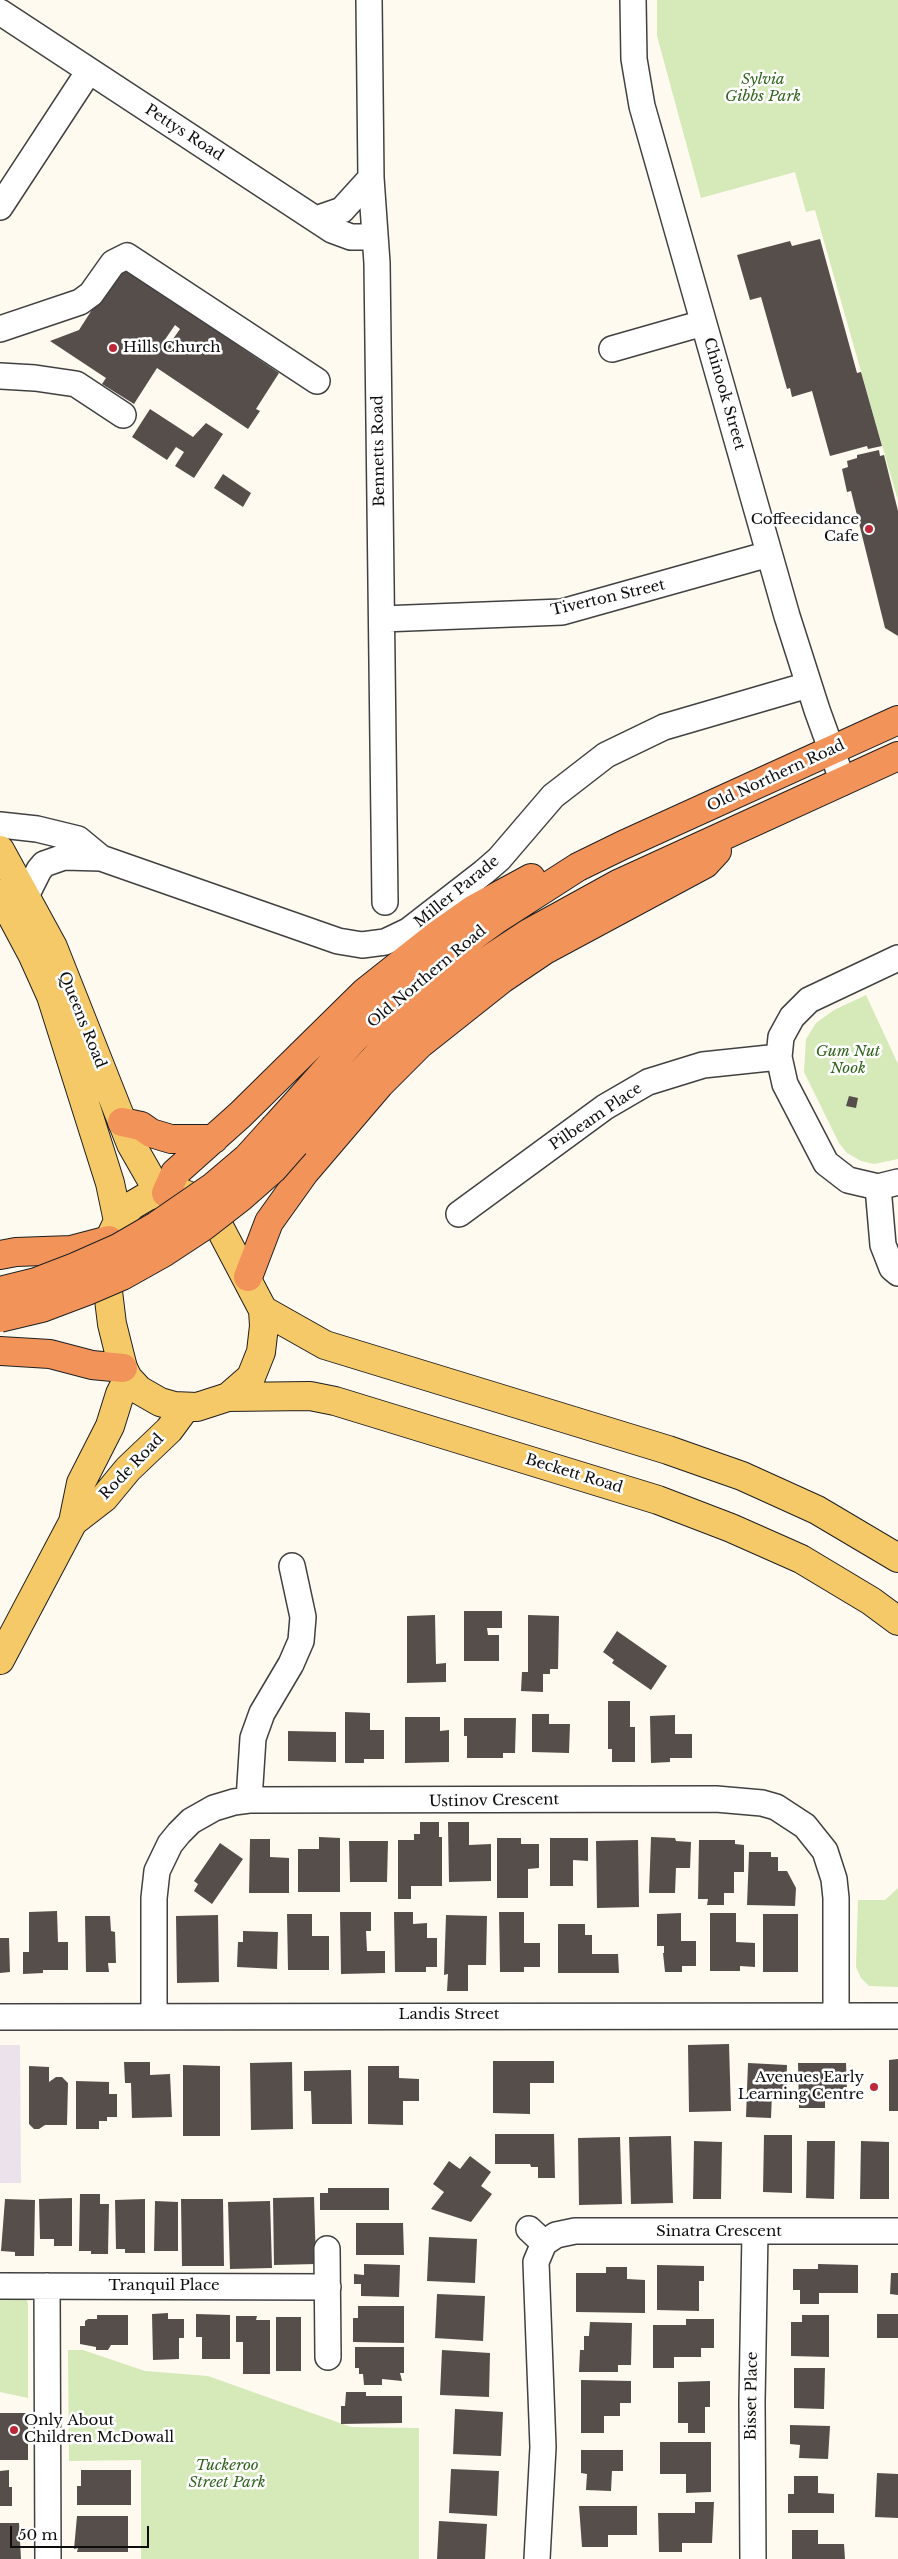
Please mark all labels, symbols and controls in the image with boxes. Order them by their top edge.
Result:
park label: Sylvia Gibbs Park [725,71,801,106]
street label: Pettys Road [141,101,227,165]
street label: Chinook Street [699,336,749,452]
place label: Hills Church [123,339,221,357]
marker: Hills Church [107,342,119,354]
street label: Bennetts Road [369,395,389,507]
place label: Coffeecidance Cafe [751,511,859,546]
marker: Coffeecidance Cafe [863,523,875,535]
street label: Tiverton Street [549,576,667,620]
street label: Old Northern Road [704,736,848,816]
street label: Miller Parade [411,852,503,932]
street label: Old Northern Road [364,922,490,1032]
street label: Queens Road [54,969,110,1071]
park label: Gum Nut Nook [816,1043,880,1078]
street label: Pilbeam Place [546,1079,646,1155]
street label: Rode Road [96,1430,168,1504]
street label: Beckett Road [523,1451,625,1497]
street label: Ustinov Crescent [429,1791,559,1811]
street label: Landis Street [398,2006,500,2024]
place label: Avenues Early Learning Centre [738,2069,864,2104]
marker: Avenues Early Learning Centre [868,2081,880,2093]
street label: Sinatra Crescent [656,2223,782,2241]
street label: Tranquil Place [108,2277,220,2295]
street label: Bisset Place [742,2351,762,2441]
place label: Only About Children McDowall [24,2412,174,2447]
marker: Only About Children McDowall [8,2424,20,2436]
park label: Tuckeroo Street Park [189,2457,265,2492]
scale bar [12,2516,151,2548]
text: 50 m [18,2525,58,2544]

